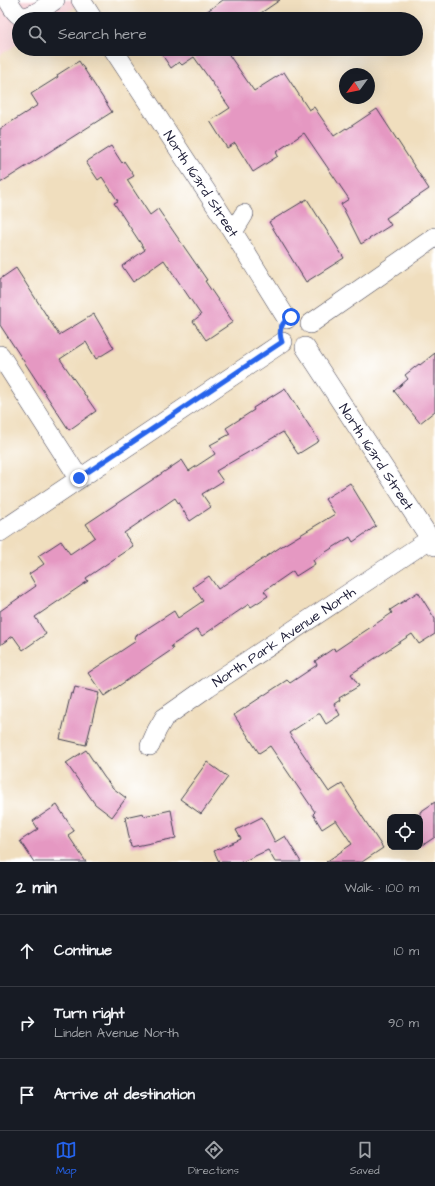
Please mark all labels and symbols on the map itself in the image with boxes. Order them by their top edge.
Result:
north arrow [339,68,375,104]
street label: North 163rd Street [158,127,243,242]
route start [282,308,300,326]
street label: North 163rd Street [334,400,418,515]
route end [70,469,88,487]
street label: North Park Avenue North [208,582,360,693]

